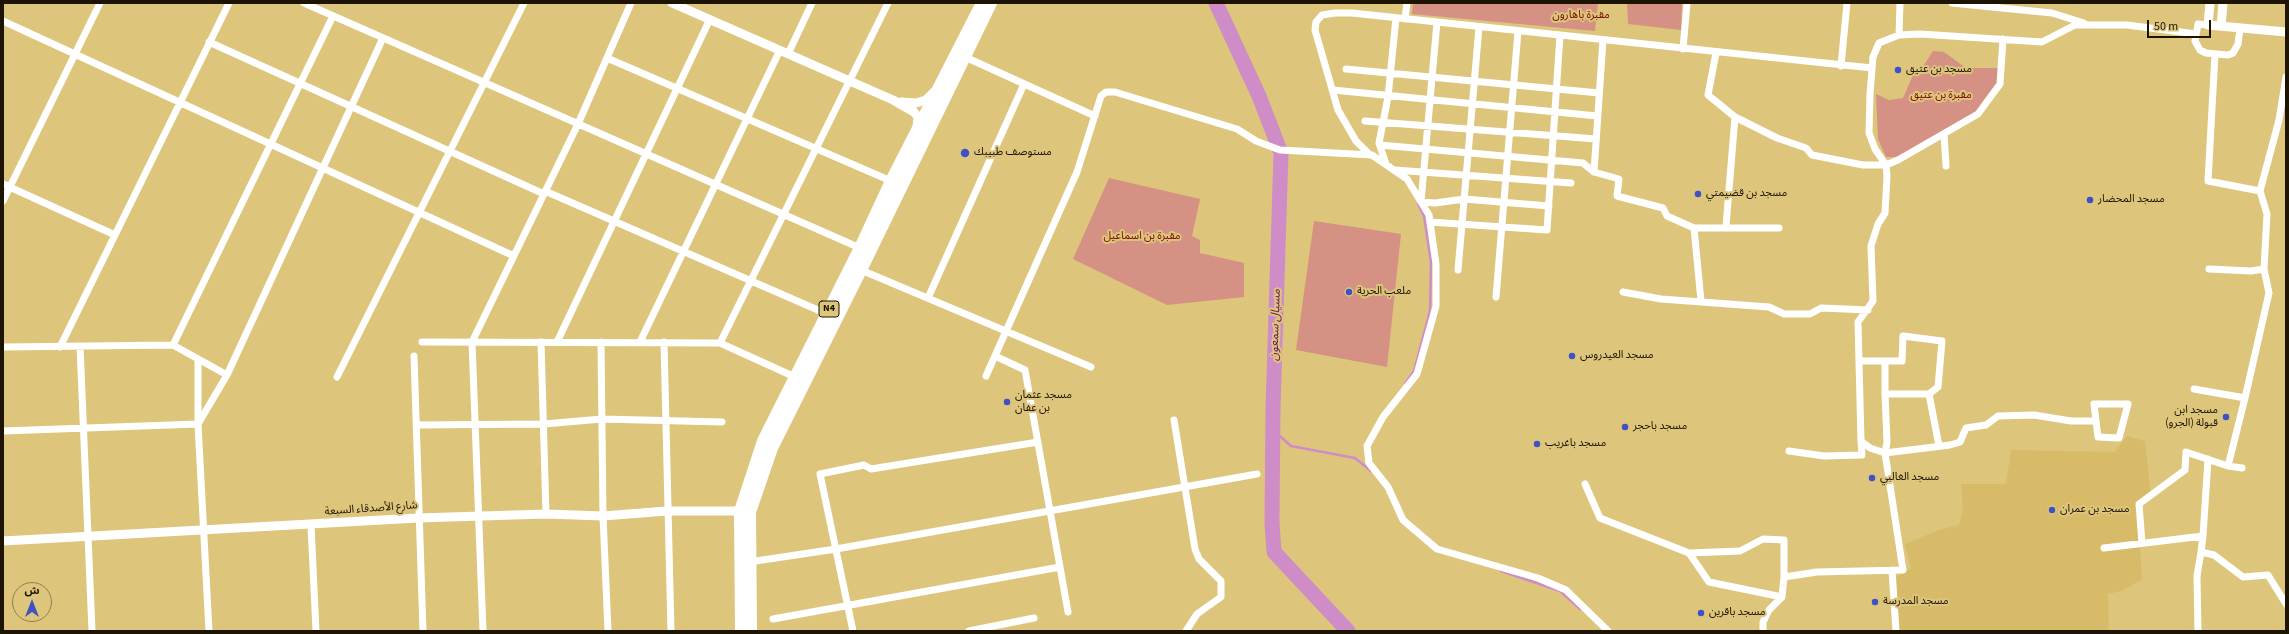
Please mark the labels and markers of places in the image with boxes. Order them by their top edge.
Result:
place label: مسجد بن عتيق [1906,63,1972,77]
marker: مسجد بن عتيق [1893,65,1903,75]
place label: مستوصف طبيبك [974,146,1052,160]
marker: مستوصف طبيبك [959,147,971,159]
place label: مسجد بن قضيمتي [1706,187,1787,201]
marker: مسجد بن قضيمتي [1693,189,1703,199]
place label: مسجد المحضار [2098,193,2165,207]
marker: مسجد المحضار [2085,195,2095,205]
place label: ملعب الحرية [1357,285,1411,299]
marker: ملعب الحرية [1344,287,1354,297]
place label: مسجد العيدروس [1580,349,1654,363]
marker: مسجد العيدروس [1567,351,1577,361]
place label: مسجد عثمان بن عفان [1015,389,1072,415]
marker: مسجد عثمان بن عفان [1002,397,1012,407]
place label: مسجد ابن قبولة (الجرو) [2165,404,2218,430]
marker: مسجد ابن قبولة (الجرو) [2221,412,2231,422]
place label: مسجد باحجر [1633,420,1687,434]
marker: مسجد باحجر [1620,422,1630,432]
place label: مسجد باغريب [1545,437,1606,451]
marker: مسجد باغريب [1532,439,1542,449]
place label: مسجد الغالبي [1880,471,1939,485]
marker: مسجد الغالبي [1867,473,1877,483]
place label: مسجد بن عمران [2060,503,2129,517]
marker: مسجد بن عمران [2047,505,2057,515]
place label: مسجد المدرسة [1883,595,1949,609]
marker: مسجد المدرسة [1870,597,1880,607]
place label: مسجد باقرين [1709,606,1766,620]
marker: مسجد باقرين [1696,608,1706,618]

